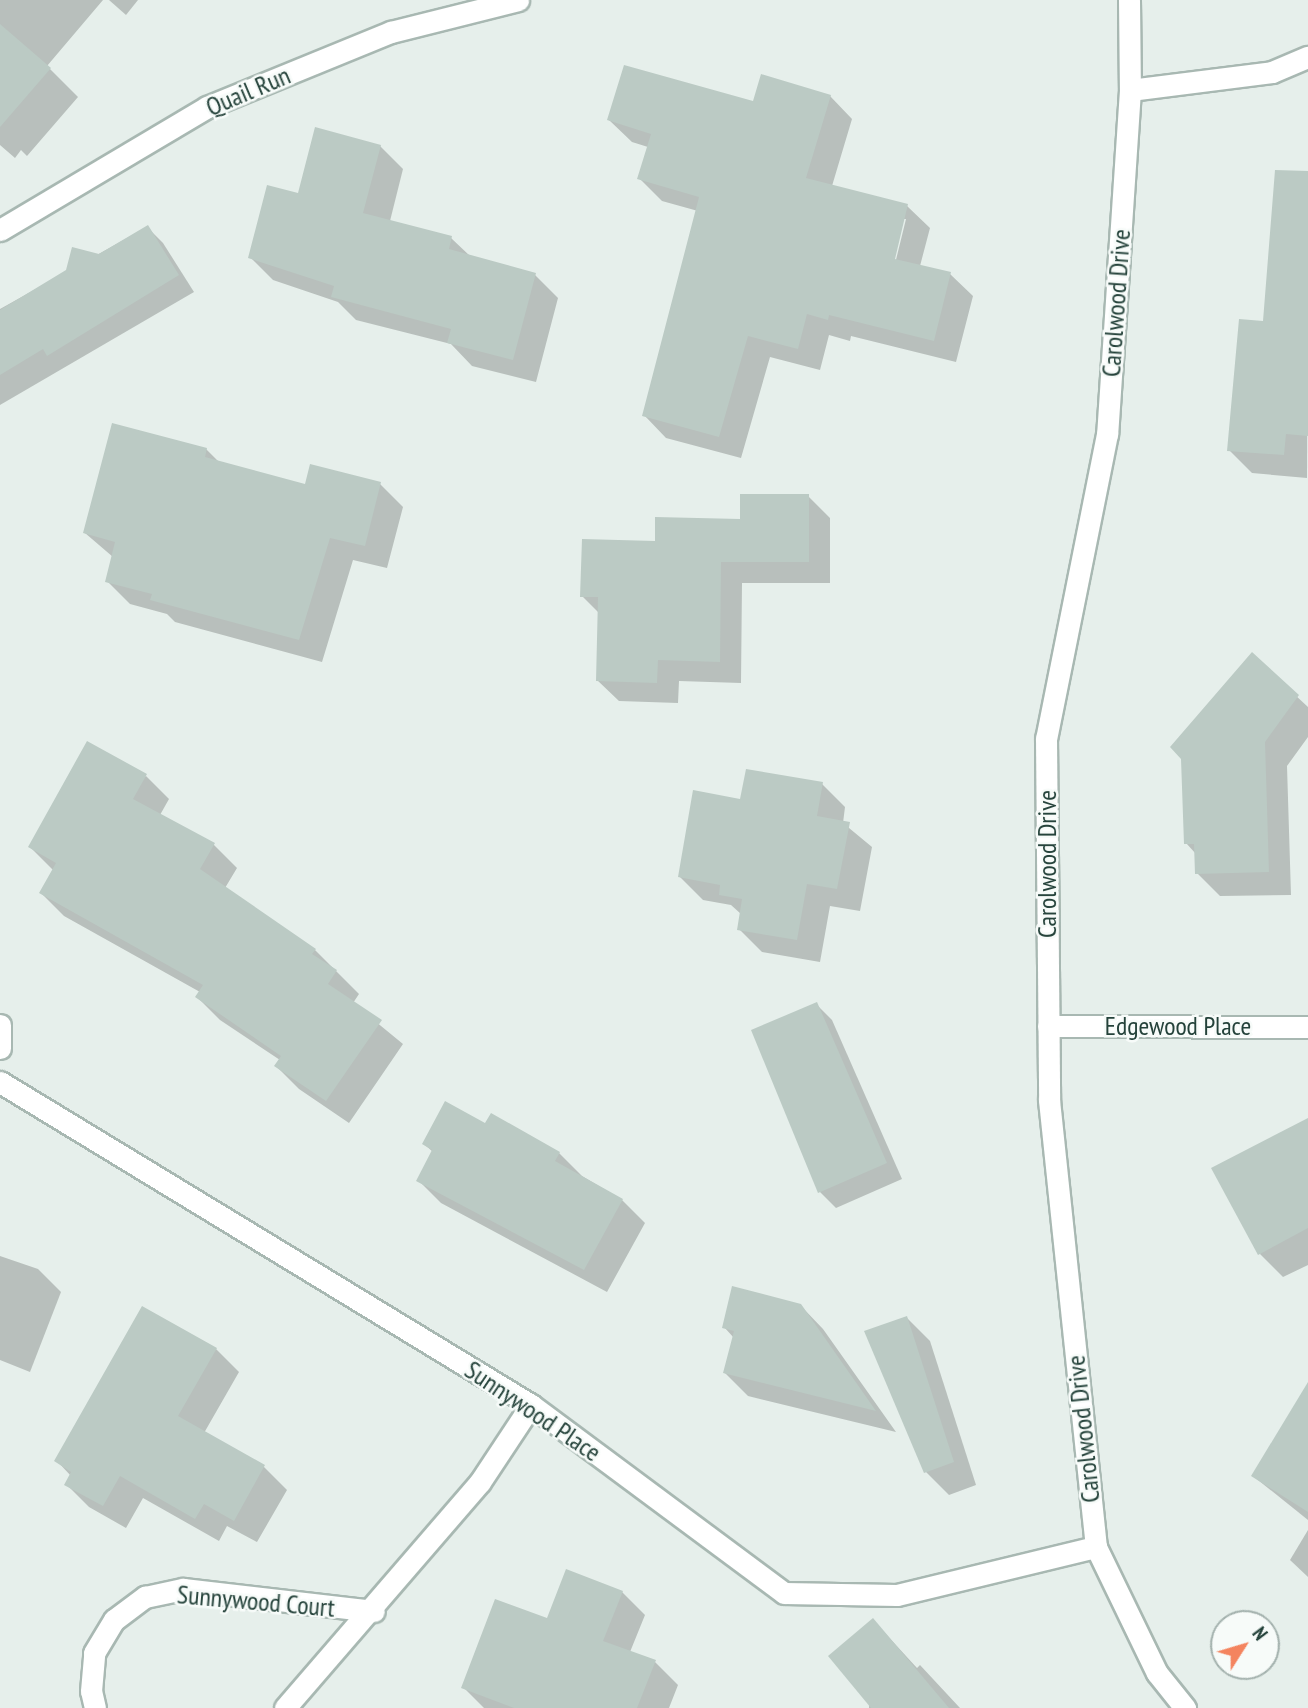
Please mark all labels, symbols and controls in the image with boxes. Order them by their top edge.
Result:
street label: Quail Run [201,59,295,123]
street label: Carolwood Drive [1095,228,1137,378]
street label: Carolwood Drive [1031,790,1063,938]
street label: Edgewood Place [1105,1010,1251,1042]
street label: Sunnywood Place [459,1354,607,1468]
street label: Carolwood Drive [1060,1354,1106,1504]
street label: Sunnywood Court [176,1579,336,1623]
north arrow [1210,1610,1280,1680]
text: N [1247,1622,1273,1645]

